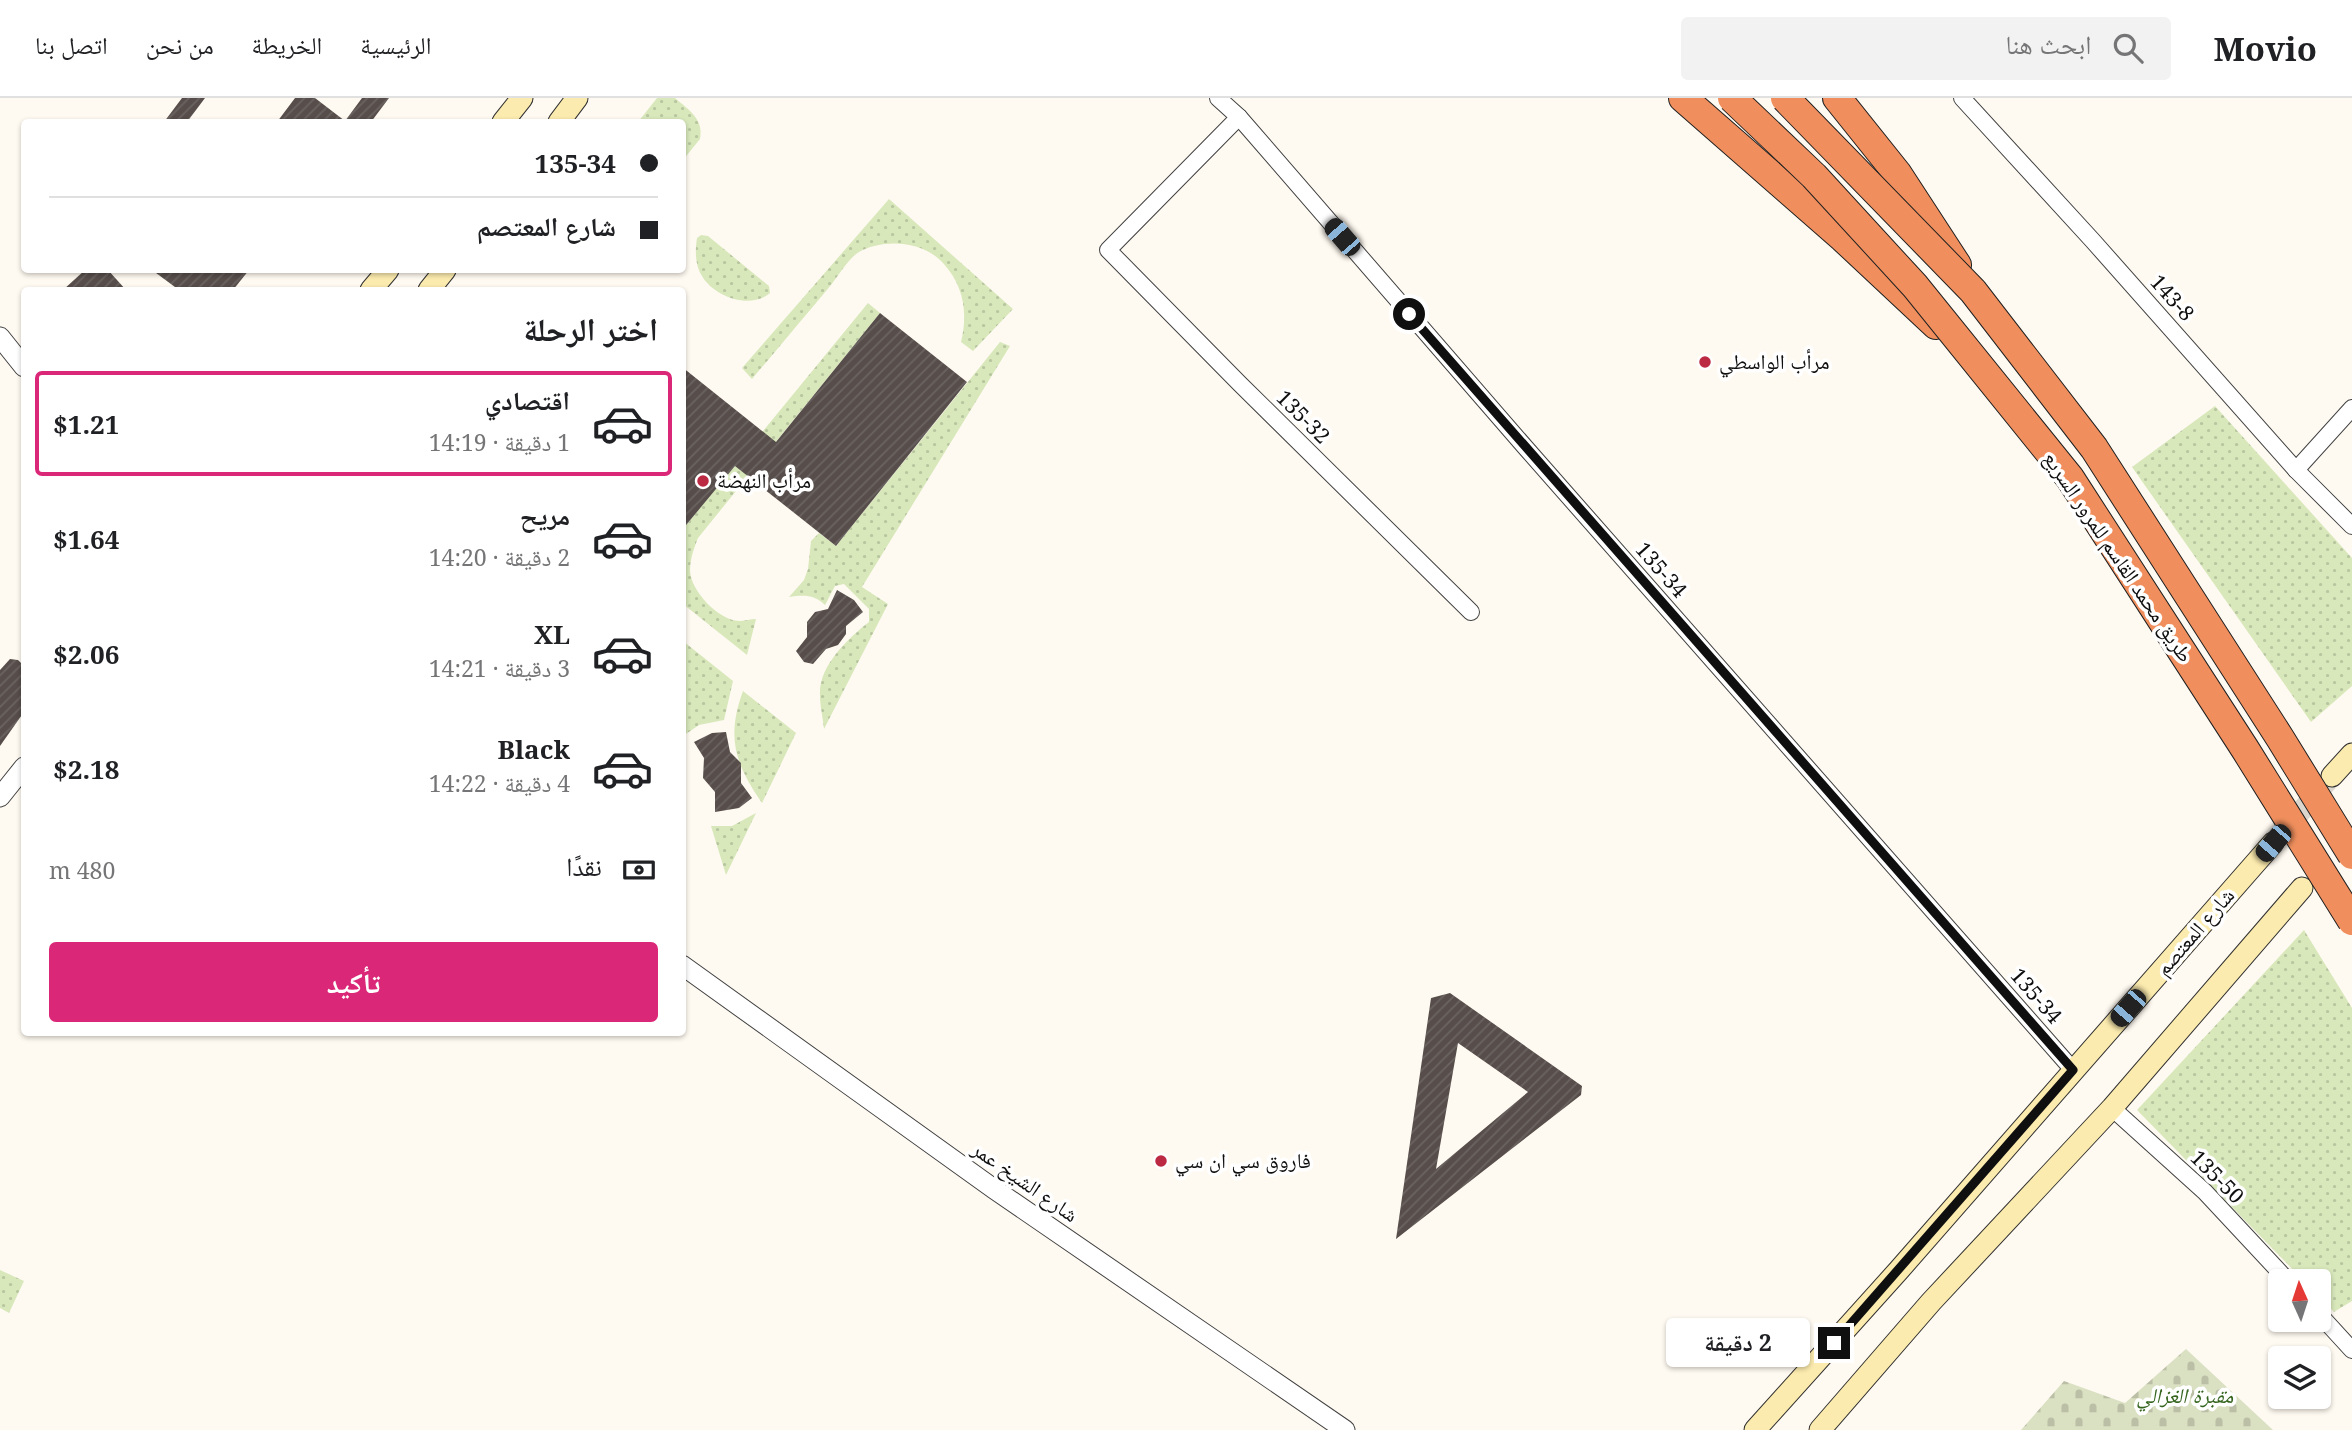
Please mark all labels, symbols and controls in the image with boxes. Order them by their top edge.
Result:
search box [1681,17,2171,80]
text: ابحث هنا [2005,26,2091,62]
text: Movio [2213,26,2317,71]
text: اتصل بنا [35,28,108,61]
text: من نحن [146,28,214,61]
text: الخريطة [252,28,322,61]
text: الرئيسية [360,28,431,61]
icon: search [2109,29,2147,67]
text: 135-34 [534,145,616,181]
text: شارع المعتصم [477,208,616,244]
car [1321,214,1364,260]
street label: 143-8 [2144,268,2201,327]
route start [1393,298,1425,330]
text: اختر الرحلة [523,307,658,350]
place label: مرأب الواسطي [1719,347,1829,378]
marker: مرأب الواسطي [1697,354,1713,370]
text: اقتصادي [485,382,570,418]
street label: 135-32 [1271,383,1337,449]
icon: car [591,392,654,455]
text: $1.21 [53,406,119,442]
text: 1 دقيقة · 14:19 [429,426,570,458]
street label: طريق محمد القاسم للمرور السريع [2037,446,2200,668]
place label: مرأب النهضة [717,466,811,494]
marker: مرأب النهضة [695,473,711,489]
text: مريح [520,497,570,533]
icon: car [591,507,654,570]
text: $1.64 [53,521,119,557]
street label: 135-34 [1630,536,1694,603]
text: 2 دقيقة · 14:20 [429,541,570,573]
text: XL [534,616,570,652]
icon: car [591,622,654,685]
text: $2.06 [53,636,119,672]
text: 3 دقيقة · 14:21 [429,652,570,684]
text: Black [498,731,570,767]
icon: car [591,737,654,800]
text: $2.18 [53,751,119,787]
text: 4 دقيقة · 14:22 [429,767,570,799]
car [2252,820,2295,866]
text: نقدًا [566,848,602,884]
icon: cash [620,851,658,889]
text: 480 m [49,854,115,886]
street label: شارع المعتصم [2149,882,2241,982]
button: تأكيد [49,942,658,1022]
street label: 135-34 [2005,962,2069,1029]
car [2107,985,2150,1031]
street label: شارع الشيخ عمر [966,1134,1084,1228]
street label: 135-50 [2185,1143,2251,1209]
place label: فاروق سي ان سي [1175,1146,1311,1177]
marker: فاروق سي ان سي [1153,1153,1169,1169]
north arrow [2268,1269,2331,1332]
map controls [2268,1269,2331,1409]
callout: 2 دقيقة [1666,1318,1810,1368]
text: 2 دقيقة [1704,1326,1772,1358]
route end [1818,1327,1850,1359]
button: layers [2268,1346,2331,1409]
park label: مقبرة الغزالي [2137,1381,2234,1412]

